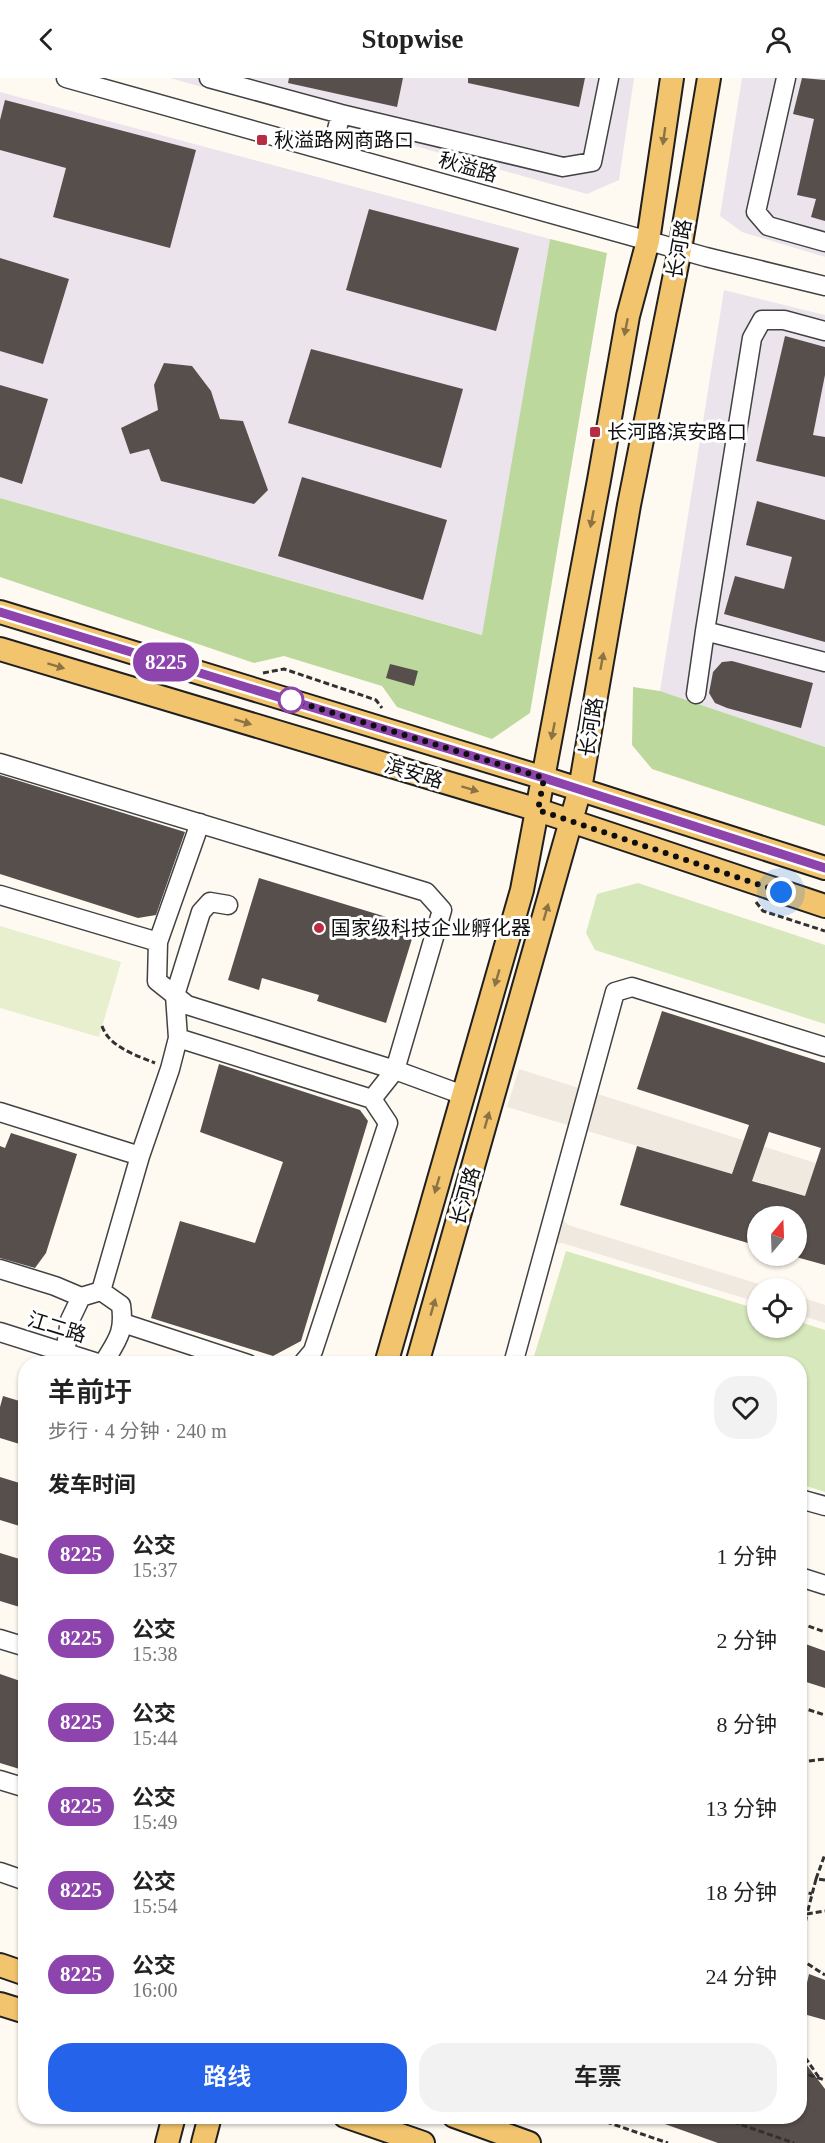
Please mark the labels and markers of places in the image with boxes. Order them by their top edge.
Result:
place label: 秋溢路网商路口 [274,129,414,151]
marker: 秋溢路网商路口 [255,133,269,147]
place label: 长河路滨安路口 [607,421,747,443]
marker: 长河路滨安路口 [588,425,602,439]
unlabelled marker [278,687,304,713]
place label: 国家级科技企业孵化器 [331,917,531,939]
marker: 国家级科技企业孵化器 [312,921,326,935]

